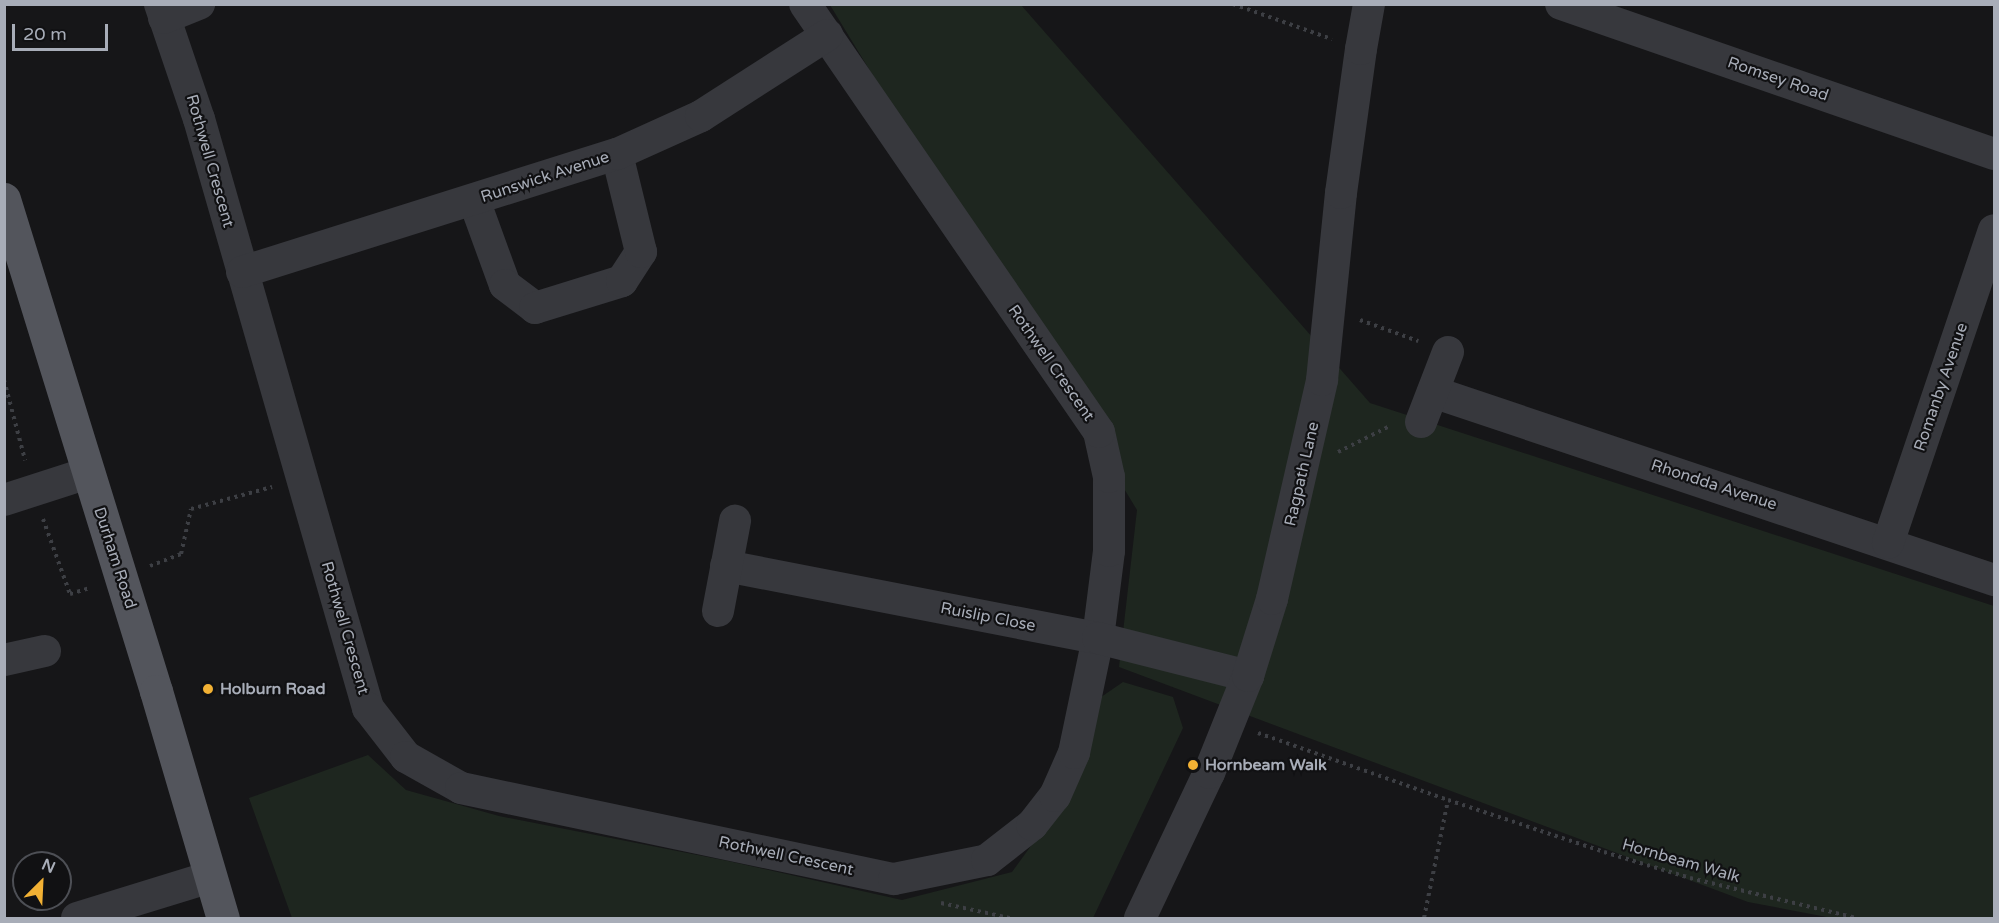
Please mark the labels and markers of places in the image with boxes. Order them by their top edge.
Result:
place label: Holburn Road [220,679,326,699]
marker: Holburn Road [201,682,215,696]
place label: Hornbeam Walk [1205,755,1327,775]
marker: Hornbeam Walk [1186,758,1200,772]

